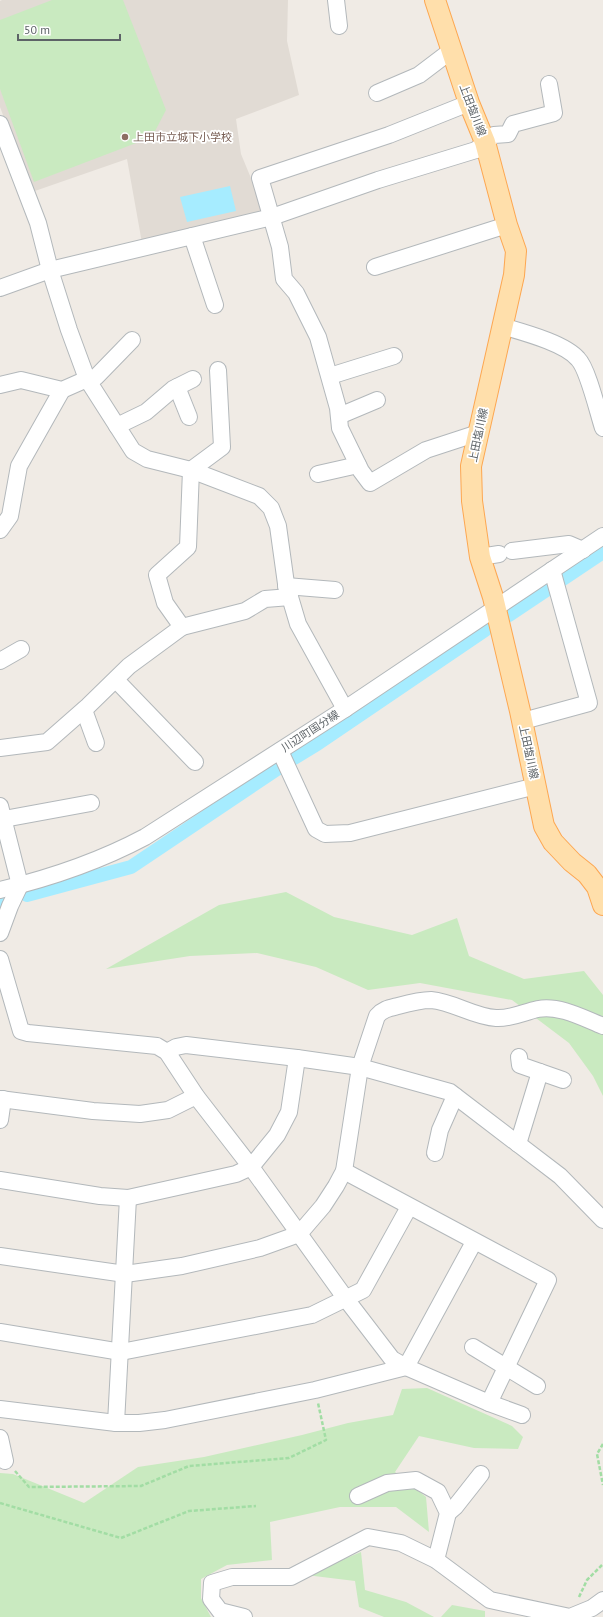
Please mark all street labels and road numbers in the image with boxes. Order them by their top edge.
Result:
street label: 上田塩川線 [457,82,489,138]
street label: 上田塩川線 [465,407,491,463]
street label: 川辺町国分線 [279,707,341,755]
street label: 上田塩川線 [516,724,542,780]

